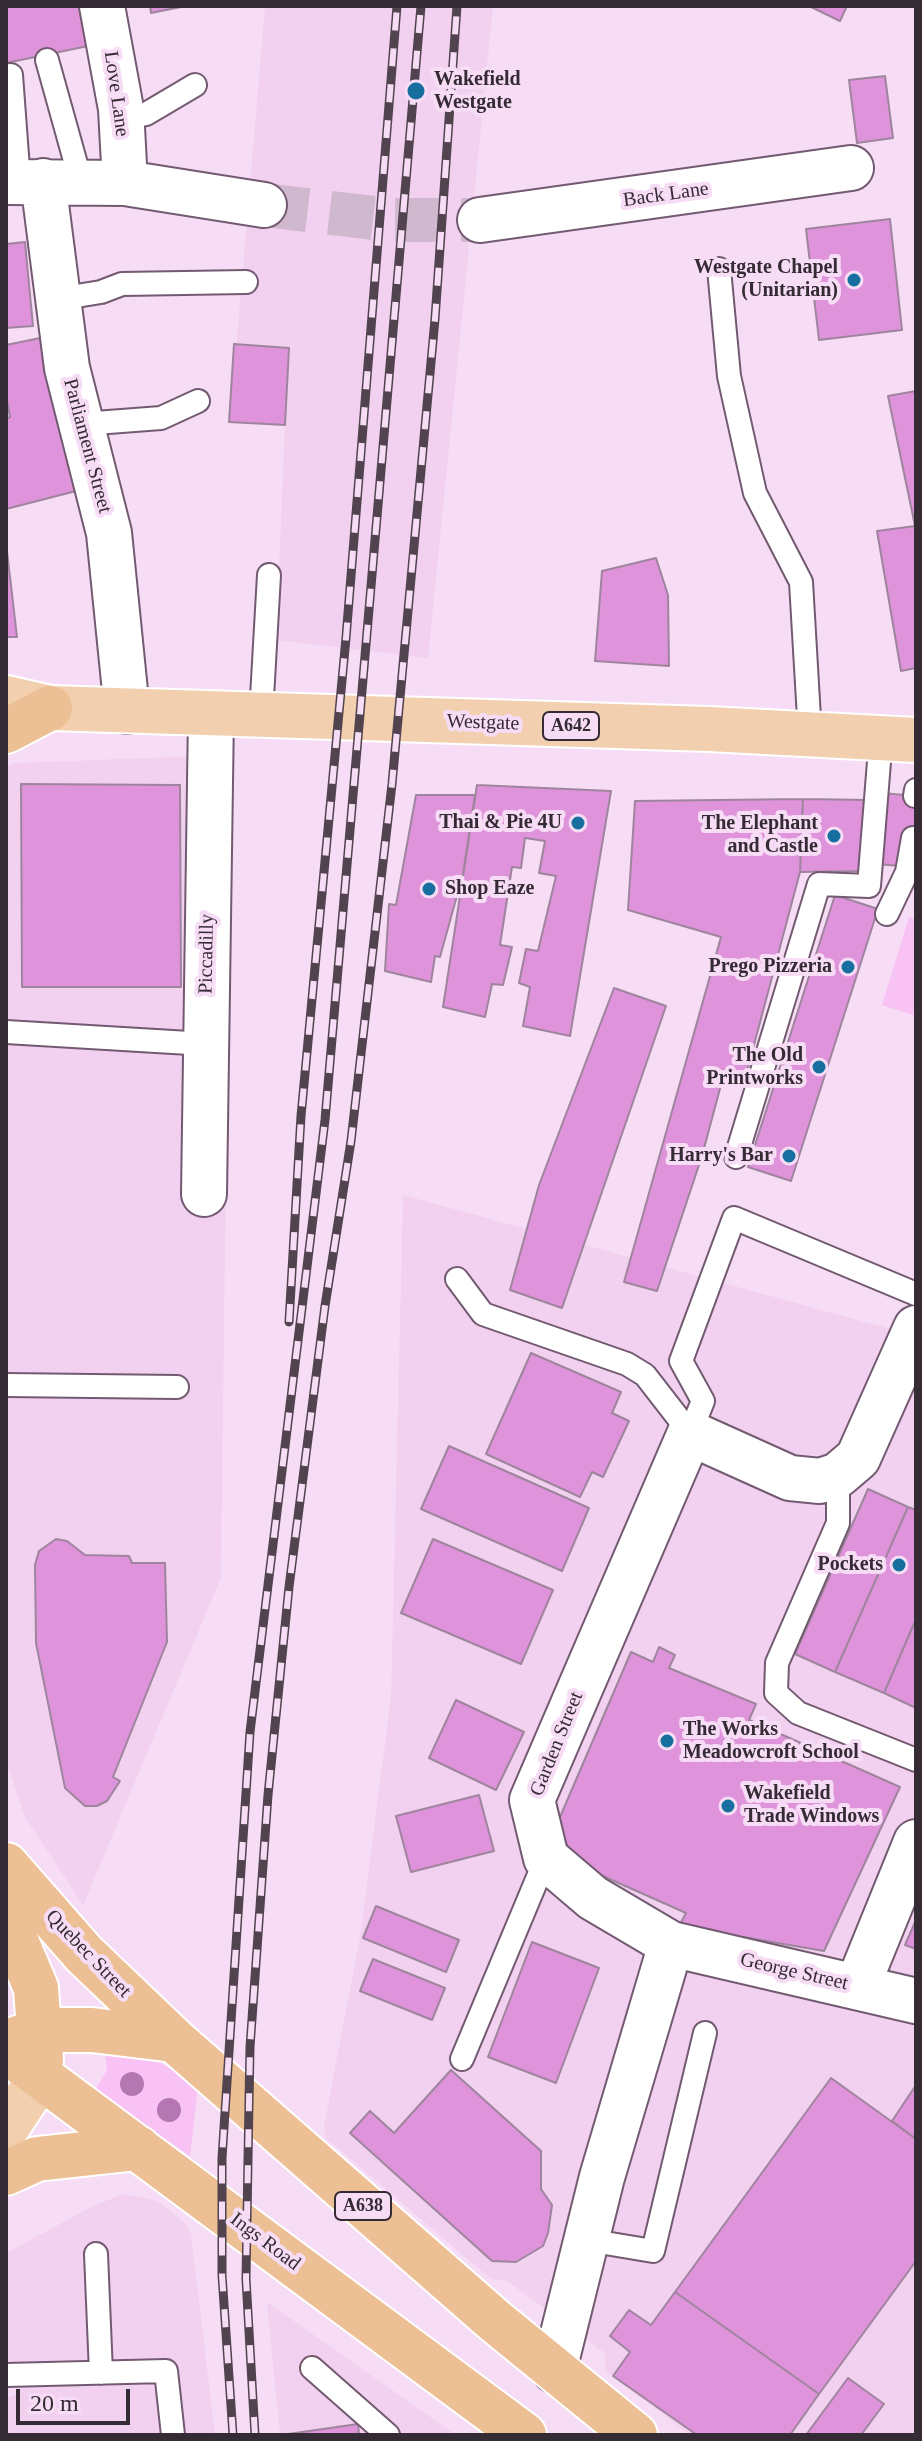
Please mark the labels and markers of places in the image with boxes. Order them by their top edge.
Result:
place label: Wakefield Westgate [434,68,521,115]
marker: Wakefield Westgate [405,80,427,102]
place label: Westgate Chapel (Unitarian) [694,256,838,303]
marker: Westgate Chapel (Unitarian) [845,271,863,289]
place label: Thai & Pie 4U [439,811,562,835]
place label: The Elephant and Castle [702,812,818,859]
marker: Thai & Pie 4U [569,814,587,832]
marker: The Elephant and Castle [825,827,843,845]
place label: Shop Eaze [445,877,534,901]
marker: Shop Eaze [420,880,438,898]
place label: Prego Pizzeria [709,955,832,979]
marker: Prego Pizzeria [839,958,857,976]
place label: The Old Printworks [706,1044,803,1091]
marker: The Old Printworks [810,1058,828,1076]
place label: Harry's Bar [669,1144,773,1168]
marker: Harry's Bar [780,1147,798,1165]
place label: Pockets [817,1553,883,1577]
marker: Pockets [890,1556,908,1574]
place label: The Works Meadowcroft School [683,1718,859,1765]
marker: The Works Meadowcroft School [658,1732,676,1750]
place label: Wakefield Trade Windows [744,1782,879,1829]
marker: Wakefield Trade Windows [719,1797,737,1815]

